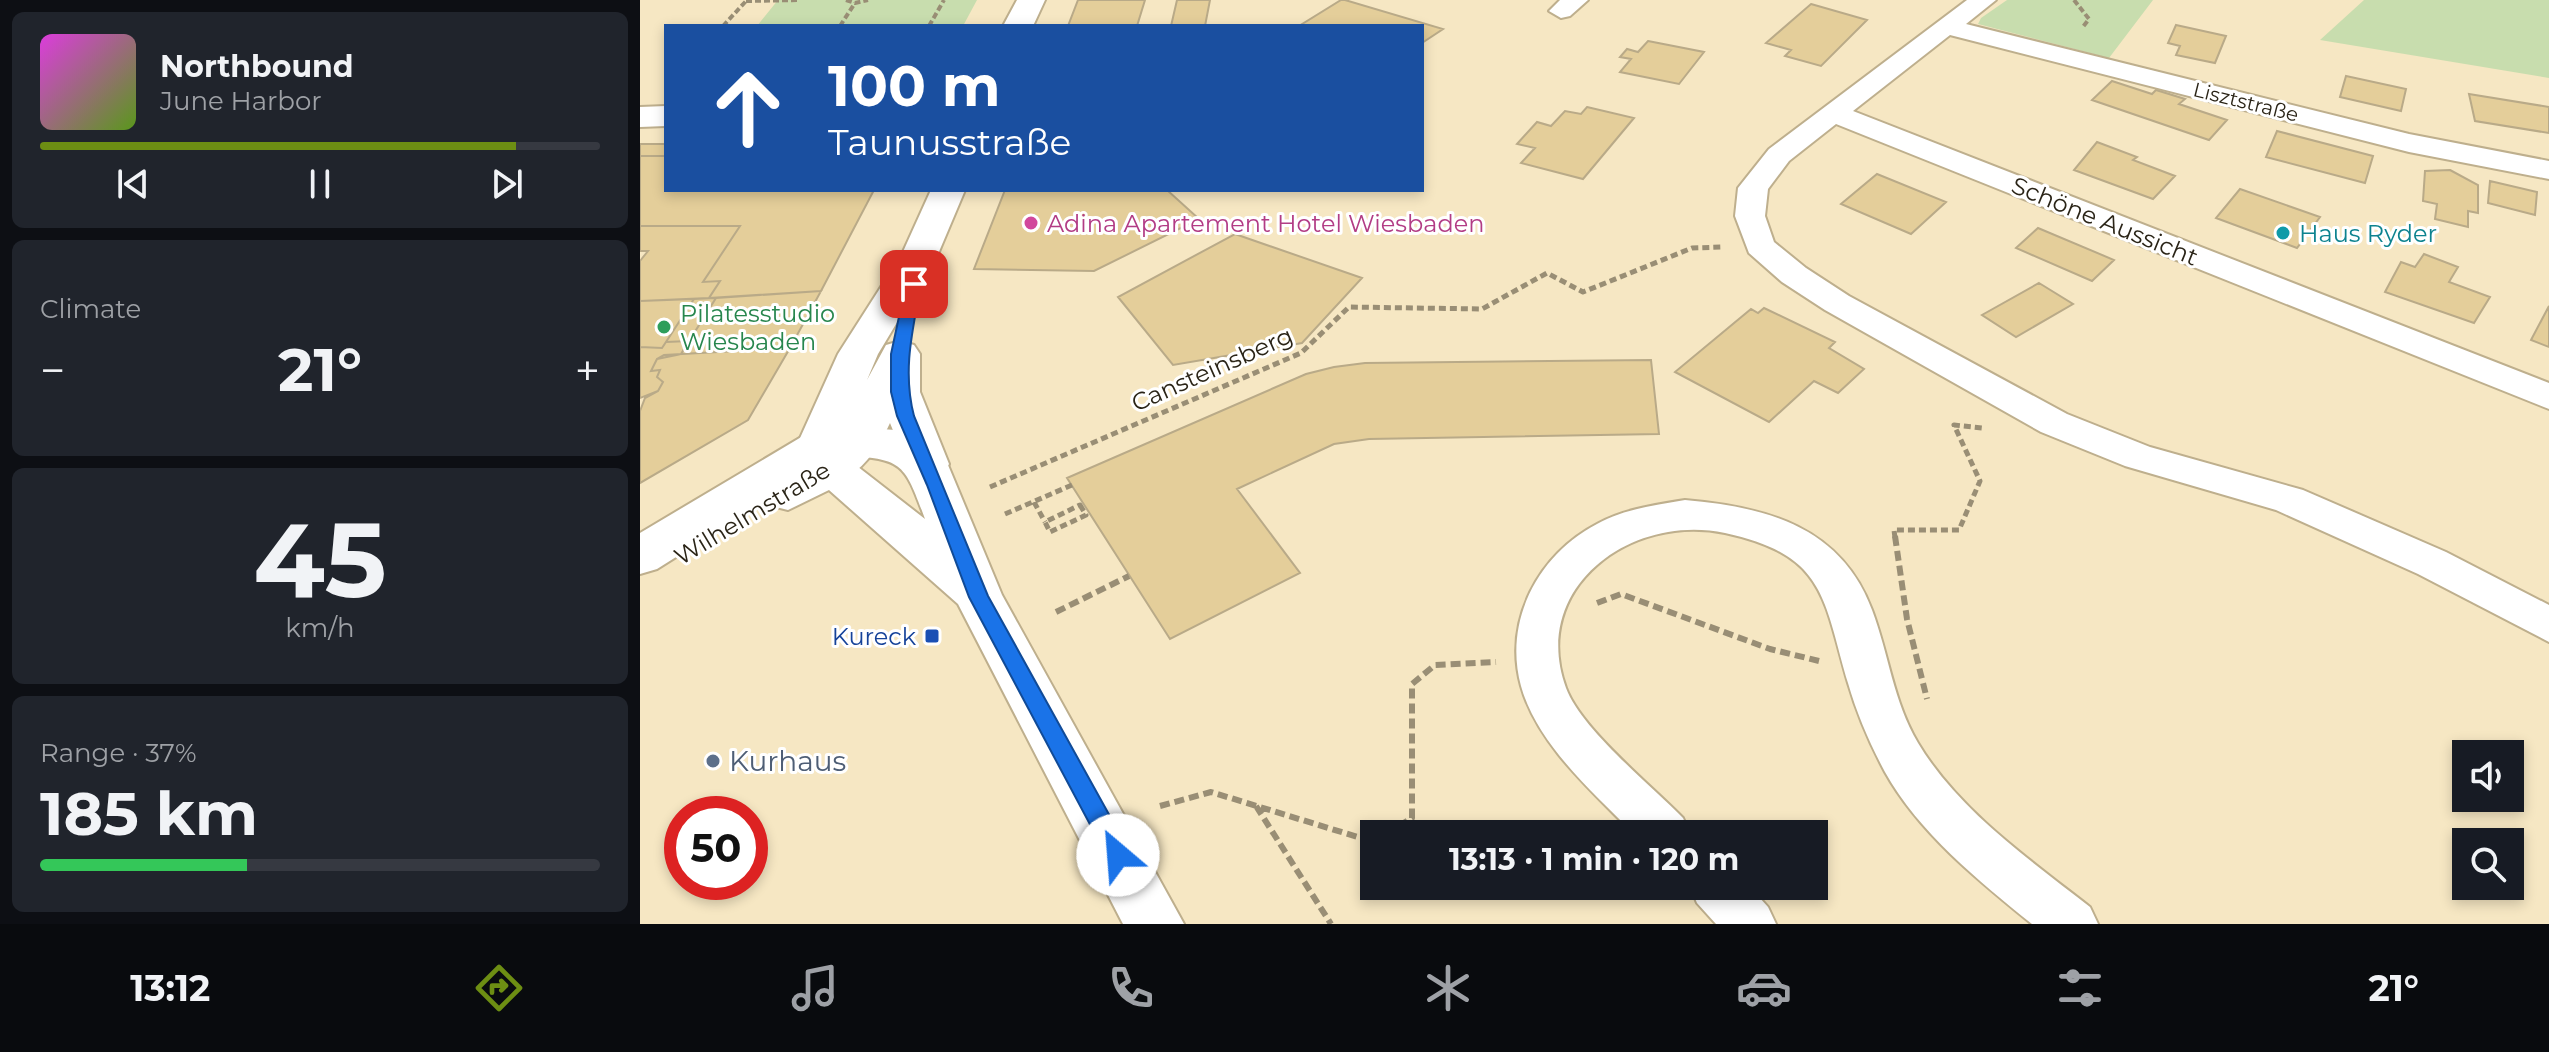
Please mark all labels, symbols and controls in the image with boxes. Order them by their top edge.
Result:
text: Northbound [160,48,354,85]
text: 100 m [828,52,1001,120]
icon: ahead [696,56,800,160]
street label: Lisztstraße [2191,77,2301,127]
text: June Harbor [160,85,322,117]
text: Taunusstraße [828,120,1071,164]
icon: previous [111,162,155,206]
icon: pause [298,162,342,206]
icon: next [485,162,529,206]
street label: Schöne Aussicht [2007,170,2203,272]
place label: Adina Apartement Hotel Wiesbaden [1047,209,1484,238]
marker: Adina Apartement Hotel Wiesbaden [1022,214,1040,232]
place label: Haus Ryder [2299,219,2437,248]
marker: Haus Ryder [2274,224,2292,242]
pin [880,250,948,318]
icon: arrive [892,262,936,306]
text: Climate [40,293,141,325]
place label: Pilatesstudio Wiesbaden [680,299,835,356]
marker: Pilatesstudio Wiesbaden [655,318,673,336]
street label: Cansteinsberg [1127,320,1297,418]
text: 21° [278,333,362,406]
text: − [40,343,65,397]
text: + [575,343,600,397]
street label: Wilhelmstraße [669,455,835,571]
text: 45 [253,496,387,623]
text: km/h [285,612,355,644]
place label: Kureck [832,622,917,651]
marker: Kureck [923,627,941,645]
text: Range · 37% [40,737,196,769]
map controls [2452,740,2524,900]
button: sound [2452,740,2524,812]
place label: Kurhaus [729,744,846,778]
marker: Kurhaus [704,752,722,770]
text: 185 km [40,777,258,850]
speed limit sign: 50 [664,796,768,900]
position arrow [1076,813,1160,897]
button: search [2452,828,2524,900]
text: 13:13 · 1 min · 120 m [1449,841,1739,878]
icon: directions [471,960,527,1016]
icon: music [787,960,843,1016]
icon: phone [1103,960,1159,1016]
icon: climate [1420,960,1476,1016]
icon: car [1736,960,1792,1016]
icon: filters [2052,960,2108,1016]
text: 13:12 [130,966,210,1010]
text: 21° [2368,966,2419,1010]

